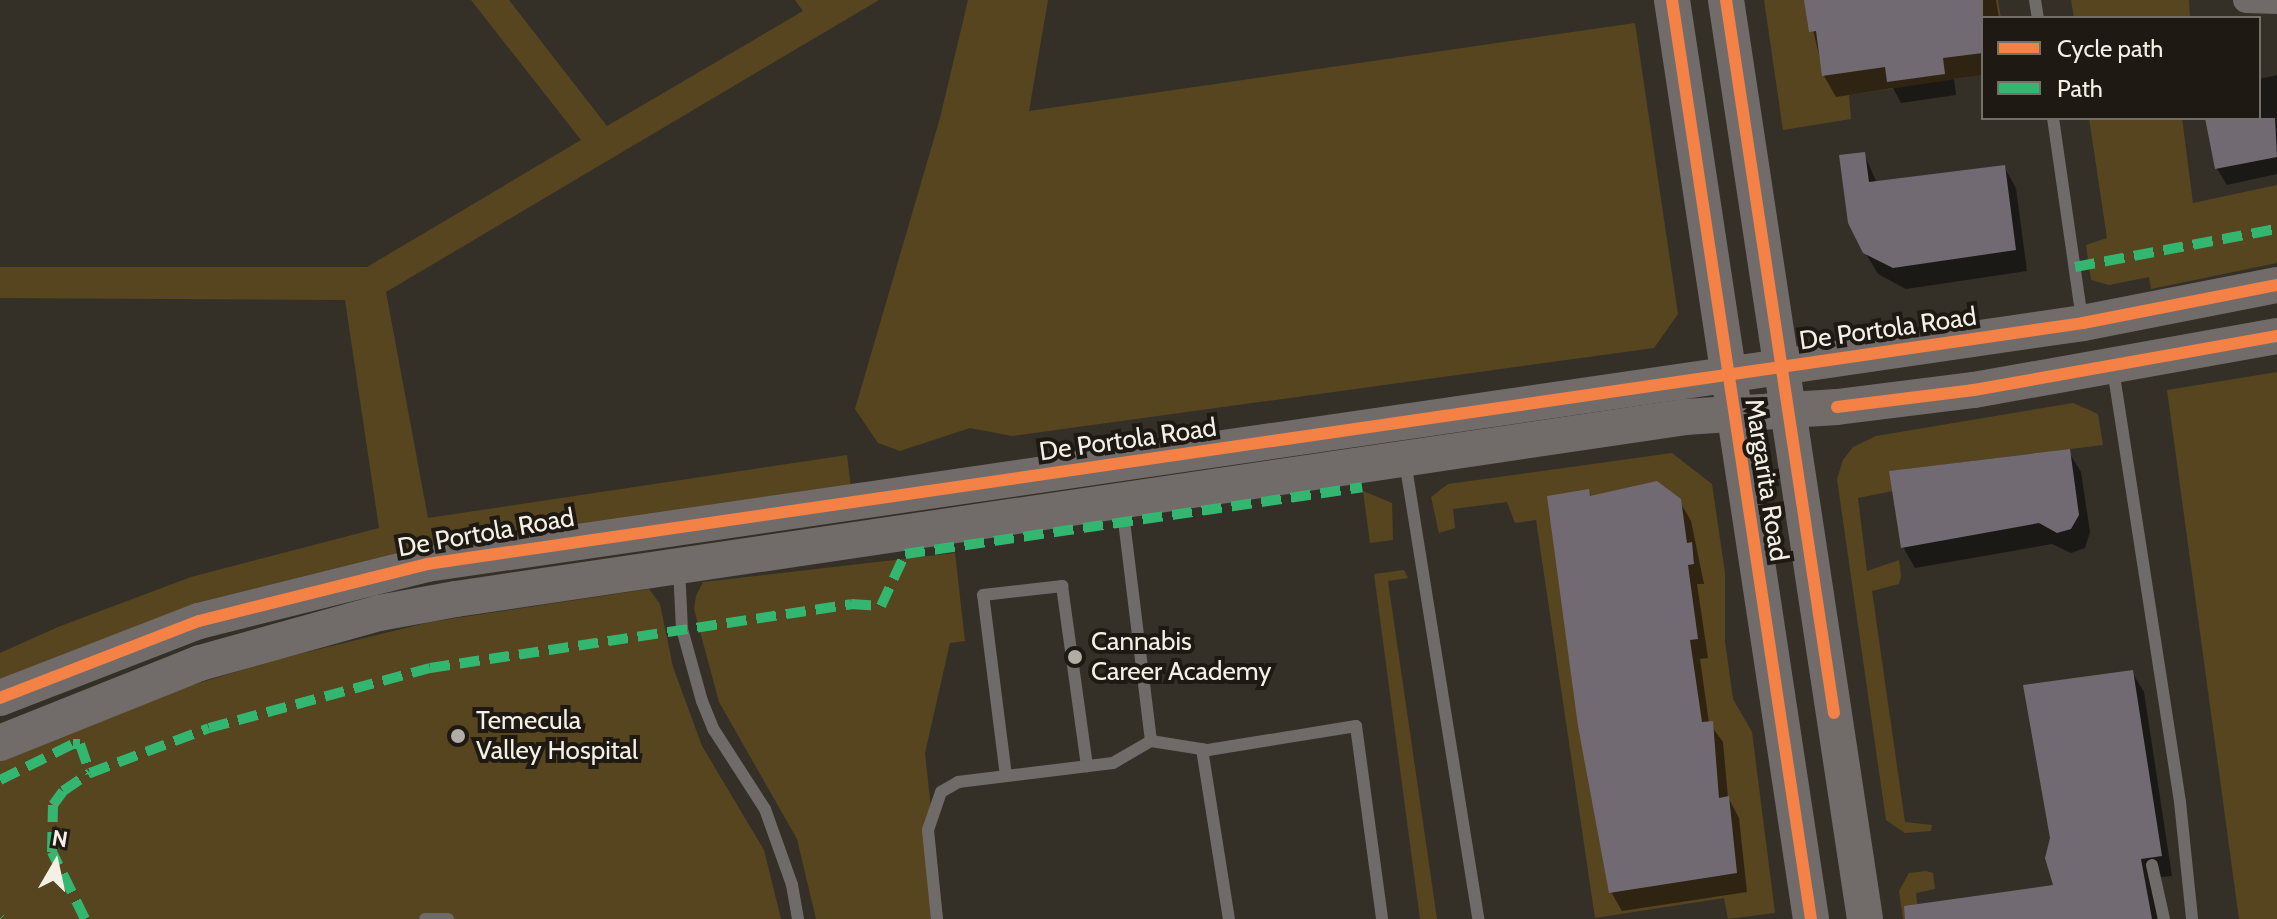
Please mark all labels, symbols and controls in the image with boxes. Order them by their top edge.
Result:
legend [1981,16,2261,120]
text: Cycle path [2057,34,2163,63]
text: Path [2057,74,2103,103]
street label: De Portola Road [1797,301,1979,357]
street label: Margarita Road [1738,397,1794,563]
street label: De Portola Road [1037,412,1219,468]
street label: De Portola Road [395,502,577,564]
place label: Cannabis Career Academy [1091,626,1271,688]
marker: Cannabis Career Academy [1066,648,1084,666]
place label: Temecula Valley Hospital [476,705,638,766]
marker: Temecula Valley Hospital [447,725,469,747]
north arrow [16,823,96,903]
text: N [50,824,70,853]

